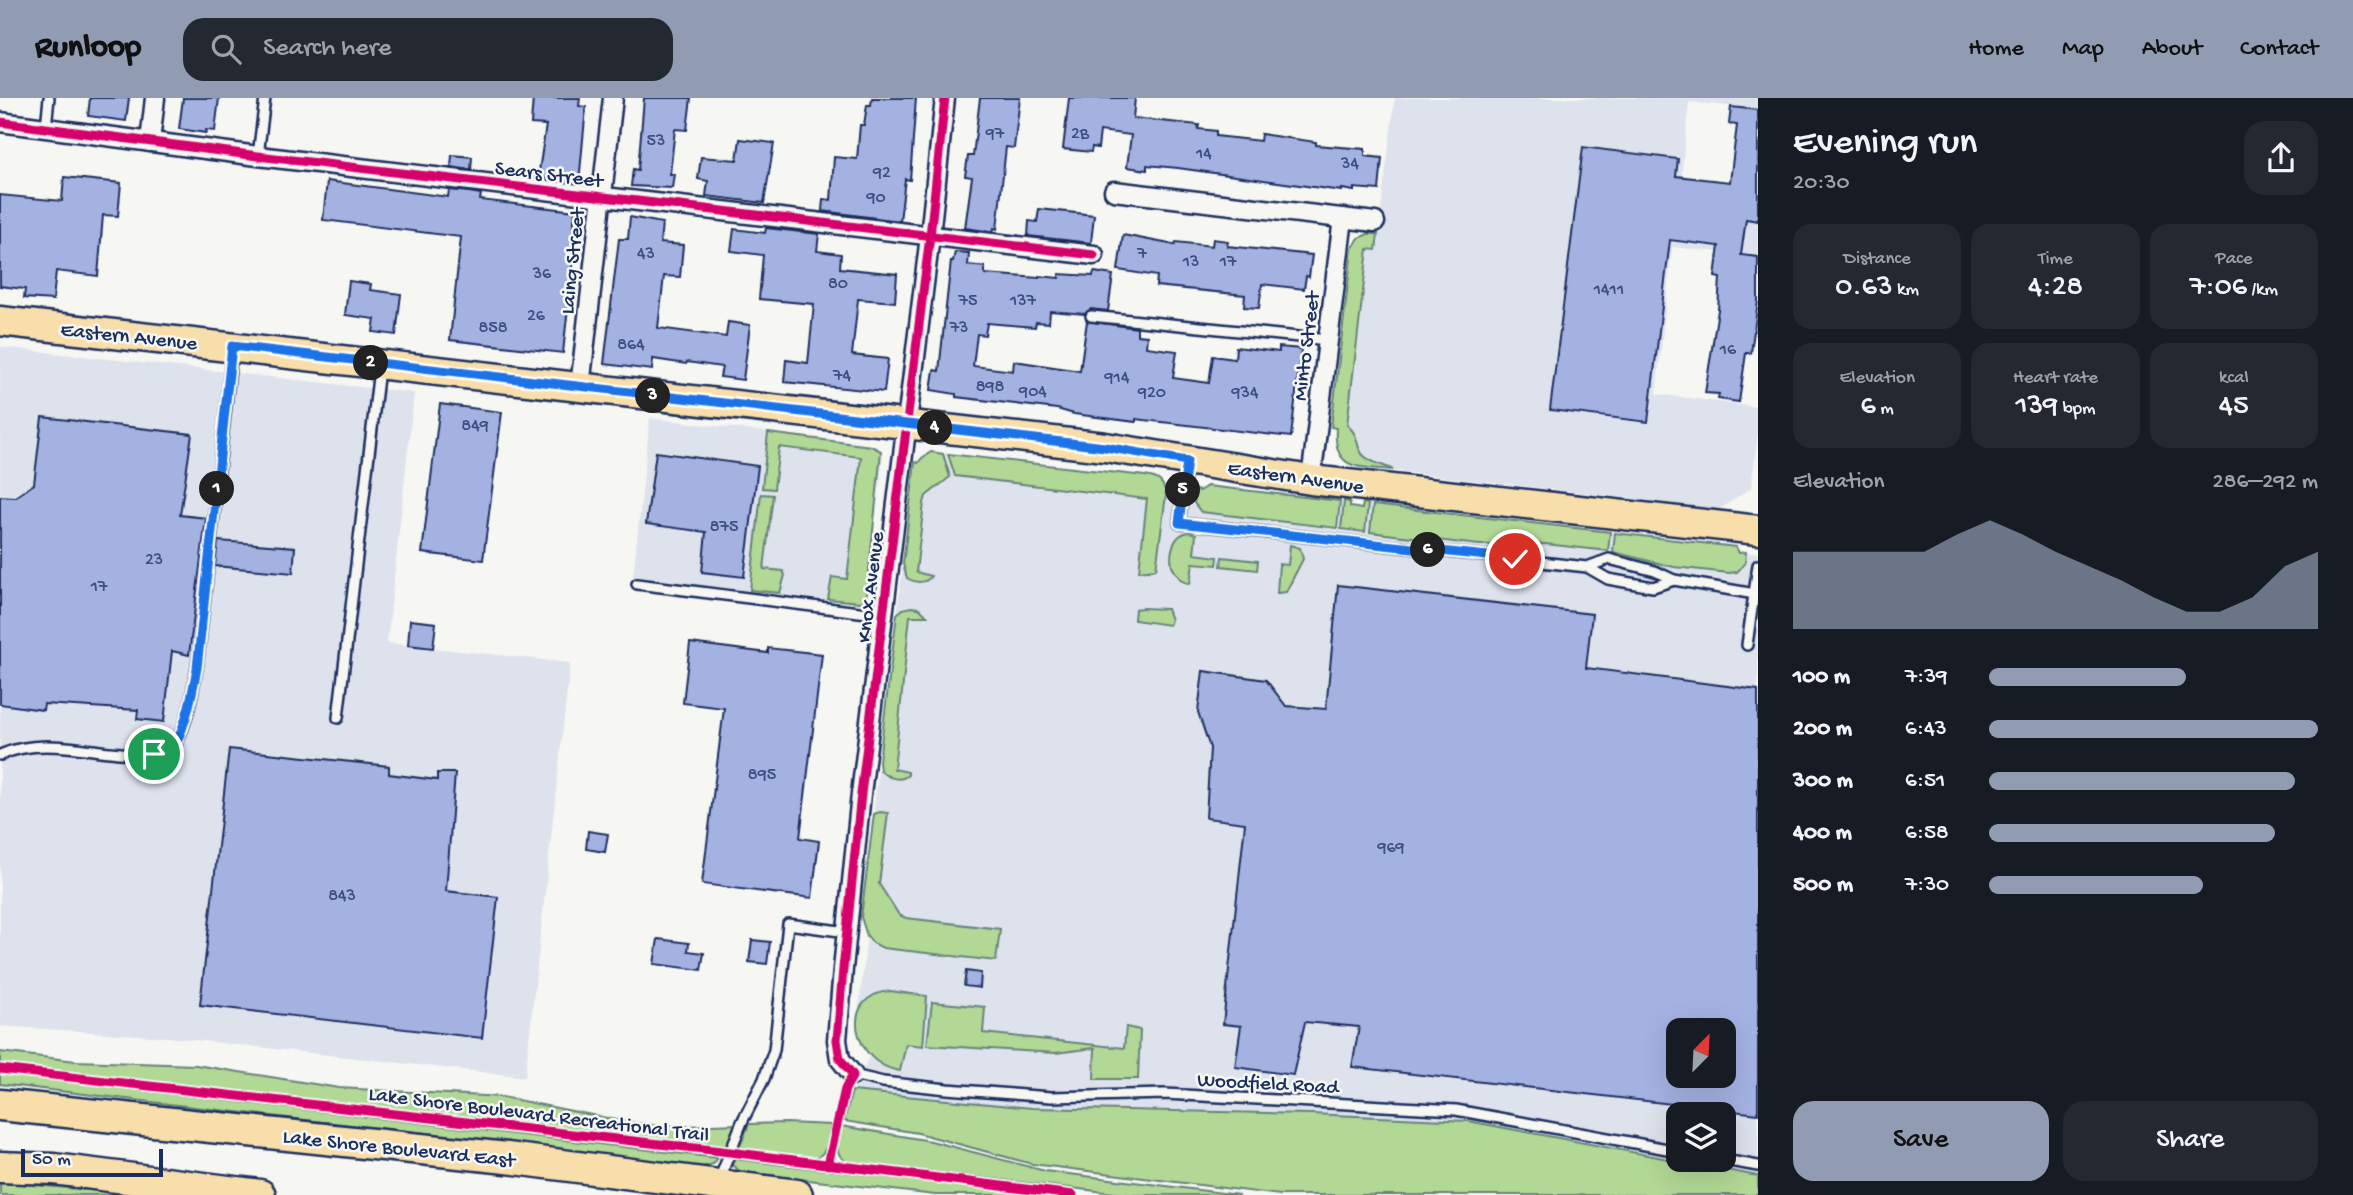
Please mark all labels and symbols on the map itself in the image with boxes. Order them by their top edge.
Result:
house number: 97 [985,124,1005,145]
house number: 2B [1071,124,1090,145]
house number: 53 [647,131,665,152]
house number: 14 [1195,144,1212,165]
house number: 34 [1340,154,1359,175]
street label: Sears Street [493,157,606,196]
house number: 92 [872,163,891,184]
house number: 90 [865,188,886,209]
street label: Laing Street [556,205,593,316]
house number: 43 [637,244,655,265]
house number: 7 [1136,244,1147,265]
house number: 13 [1182,252,1199,273]
house number: 17 [1219,252,1237,273]
house number: 36 [532,264,552,285]
house number: 80 [828,274,848,295]
house number: 1411 [1593,280,1624,301]
street label: Minto Street [1289,288,1328,402]
house number: 75 [958,291,977,312]
house number: 137 [1009,291,1037,312]
house number: 26 [527,306,546,327]
house number: 858 [478,318,508,339]
house number: 73 [949,318,968,339]
street label: Eastern Avenue [59,319,199,358]
house number: 864 [617,335,645,356]
house number: 16 [1719,340,1737,361]
pin: 2 [354,345,388,380]
house number: 74 [832,366,851,387]
house number: 914 [1104,368,1130,389]
house number: 898 [976,377,1005,398]
pin: 3 [636,378,670,414]
house number: 904 [1018,382,1047,403]
house number: 920 [1137,383,1166,404]
house number: 934 [1231,383,1259,404]
pin: 4 [918,410,953,446]
house number: 849 [461,416,489,437]
street label: Eastern Avenue [1226,458,1366,502]
pin: 1 [200,472,234,506]
pin: 5 [1166,472,1200,508]
house number: 875 [710,517,738,538]
street label: Knox Avenue [853,529,892,644]
pin [1485,529,1545,589]
pin: 6 [1410,532,1446,568]
house number: 23 [145,550,163,571]
house number: 17 [90,577,108,598]
pin [124,724,184,784]
house number: 895 [748,765,776,786]
house number: 969 [1376,838,1405,859]
house number: 843 [328,886,356,907]
north arrow [1666,1018,1736,1088]
street label: Woodfield Road [1196,1069,1341,1102]
street label: Lake Shore Boulevard Recreational Trail [367,1083,710,1150]
street label: Lake Shore Boulevard East [281,1126,518,1175]
scale bar [21,1146,163,1178]

